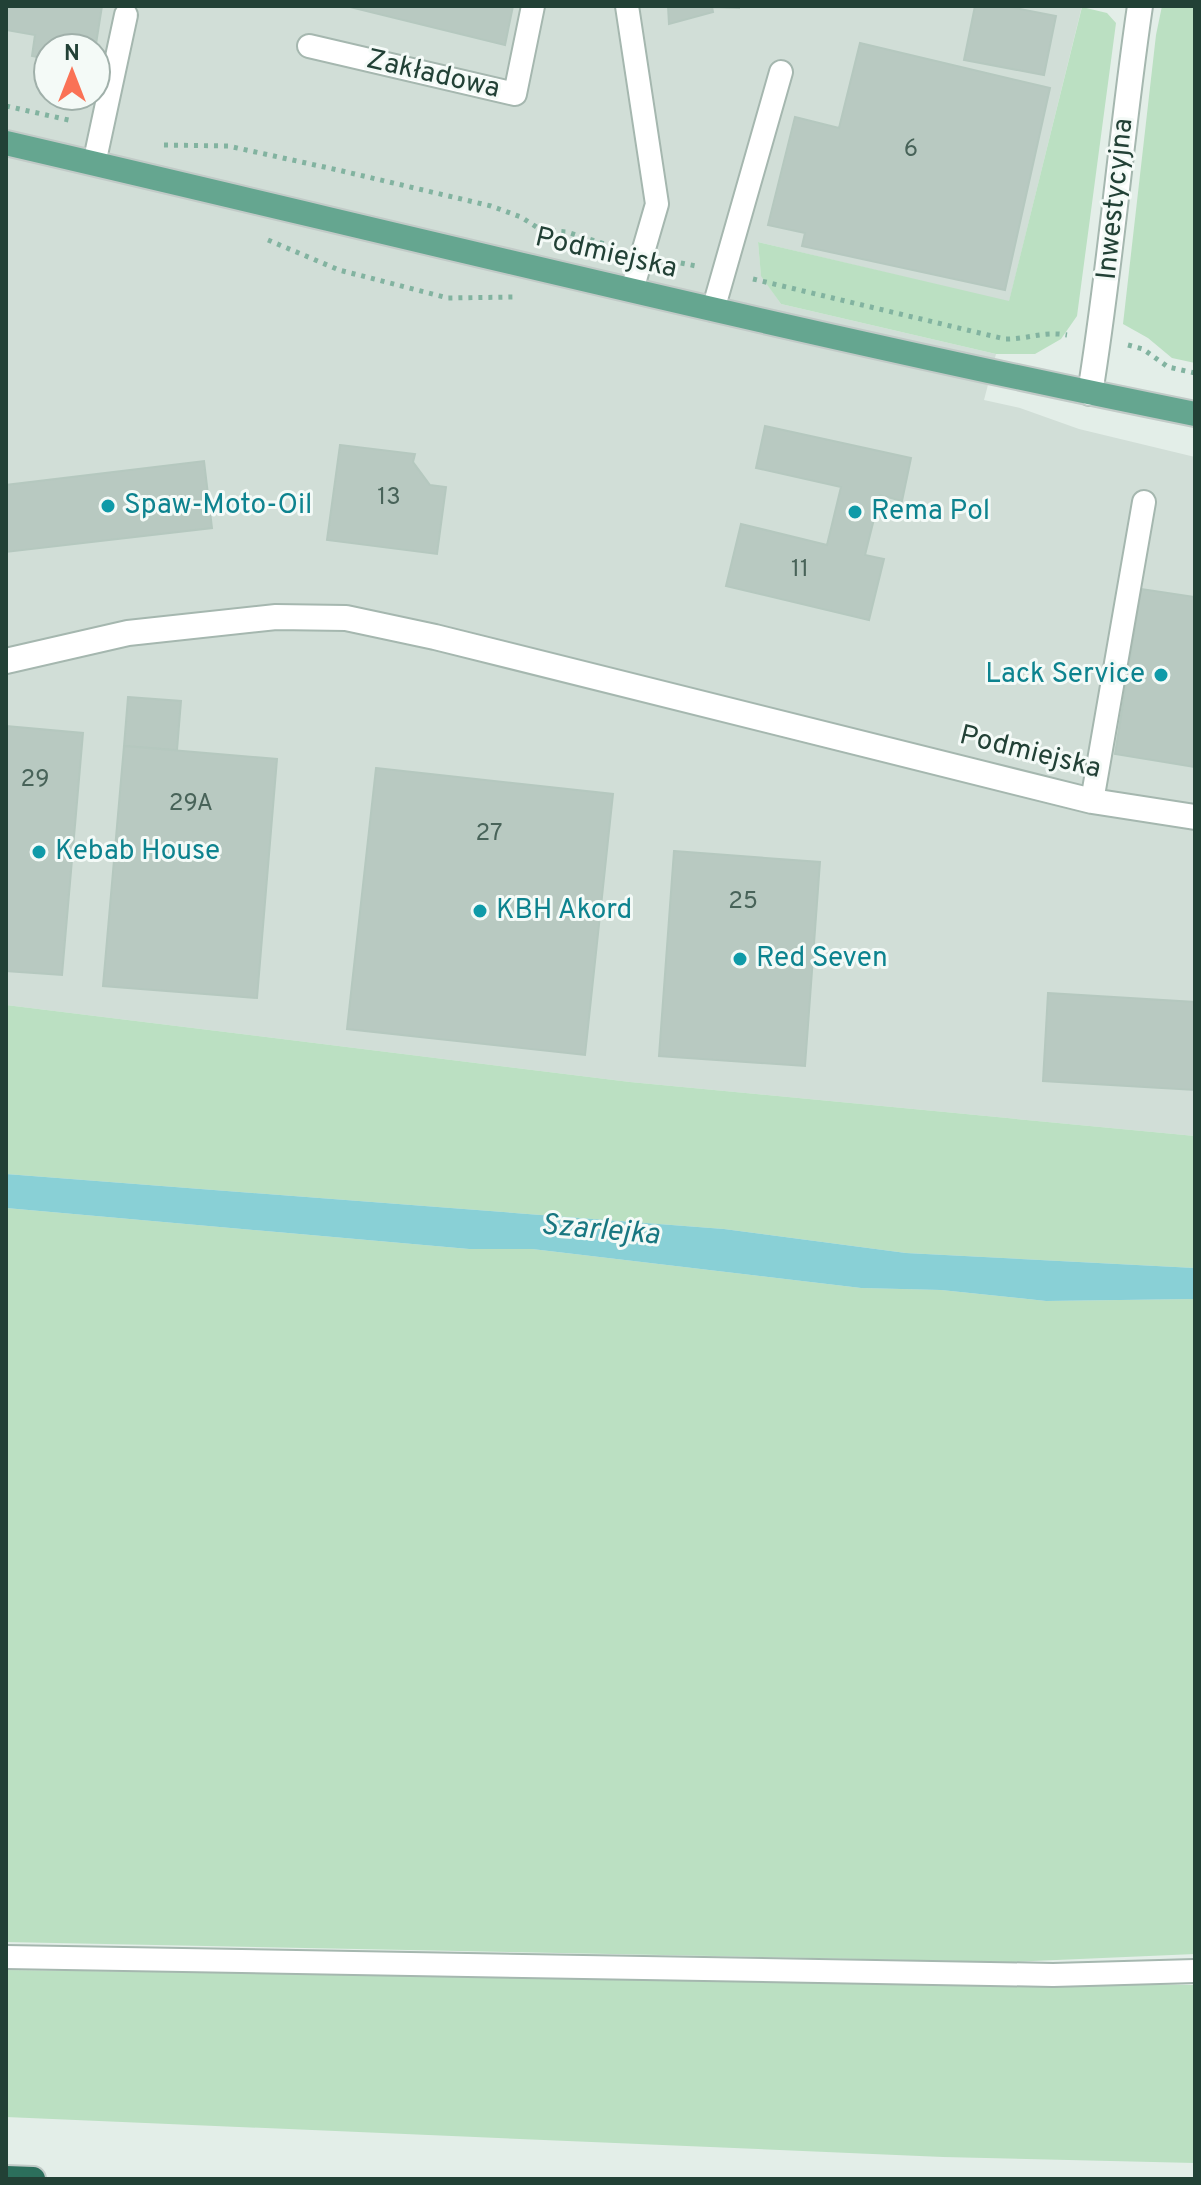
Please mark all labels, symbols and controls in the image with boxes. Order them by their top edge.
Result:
north arrow [32,32,112,112]
text: N [64,41,80,68]
street label: Zakładowa [363,42,503,108]
street label: Inwestycyjna [1090,116,1142,282]
house number: 6 [904,135,918,165]
street label: Podmiejska [532,220,680,288]
house number: 13 [377,483,401,513]
place label: Spaw-Moto-Oil [124,488,312,524]
place label: Rema Pol [871,494,990,530]
marker: Spaw-Moto-Oil [99,497,117,515]
marker: Rema Pol [846,503,864,521]
house number: 11 [791,555,809,585]
place label: Lack Service [985,657,1145,693]
marker: Lack Service [1152,666,1170,684]
street label: Podmiejska [956,718,1104,788]
house number: 29 [20,765,50,795]
house number: 29A [169,789,213,819]
house number: 27 [476,819,502,849]
place label: Kebab House [55,834,220,870]
marker: Kebab House [30,843,48,861]
house number: 25 [728,887,758,917]
place label: KBH Akord [496,893,632,929]
marker: KBH Akord [471,902,489,920]
place label: Red Seven [756,941,888,977]
marker: Red Seven [731,950,749,968]
water label: Szarlejka [539,1207,661,1255]

